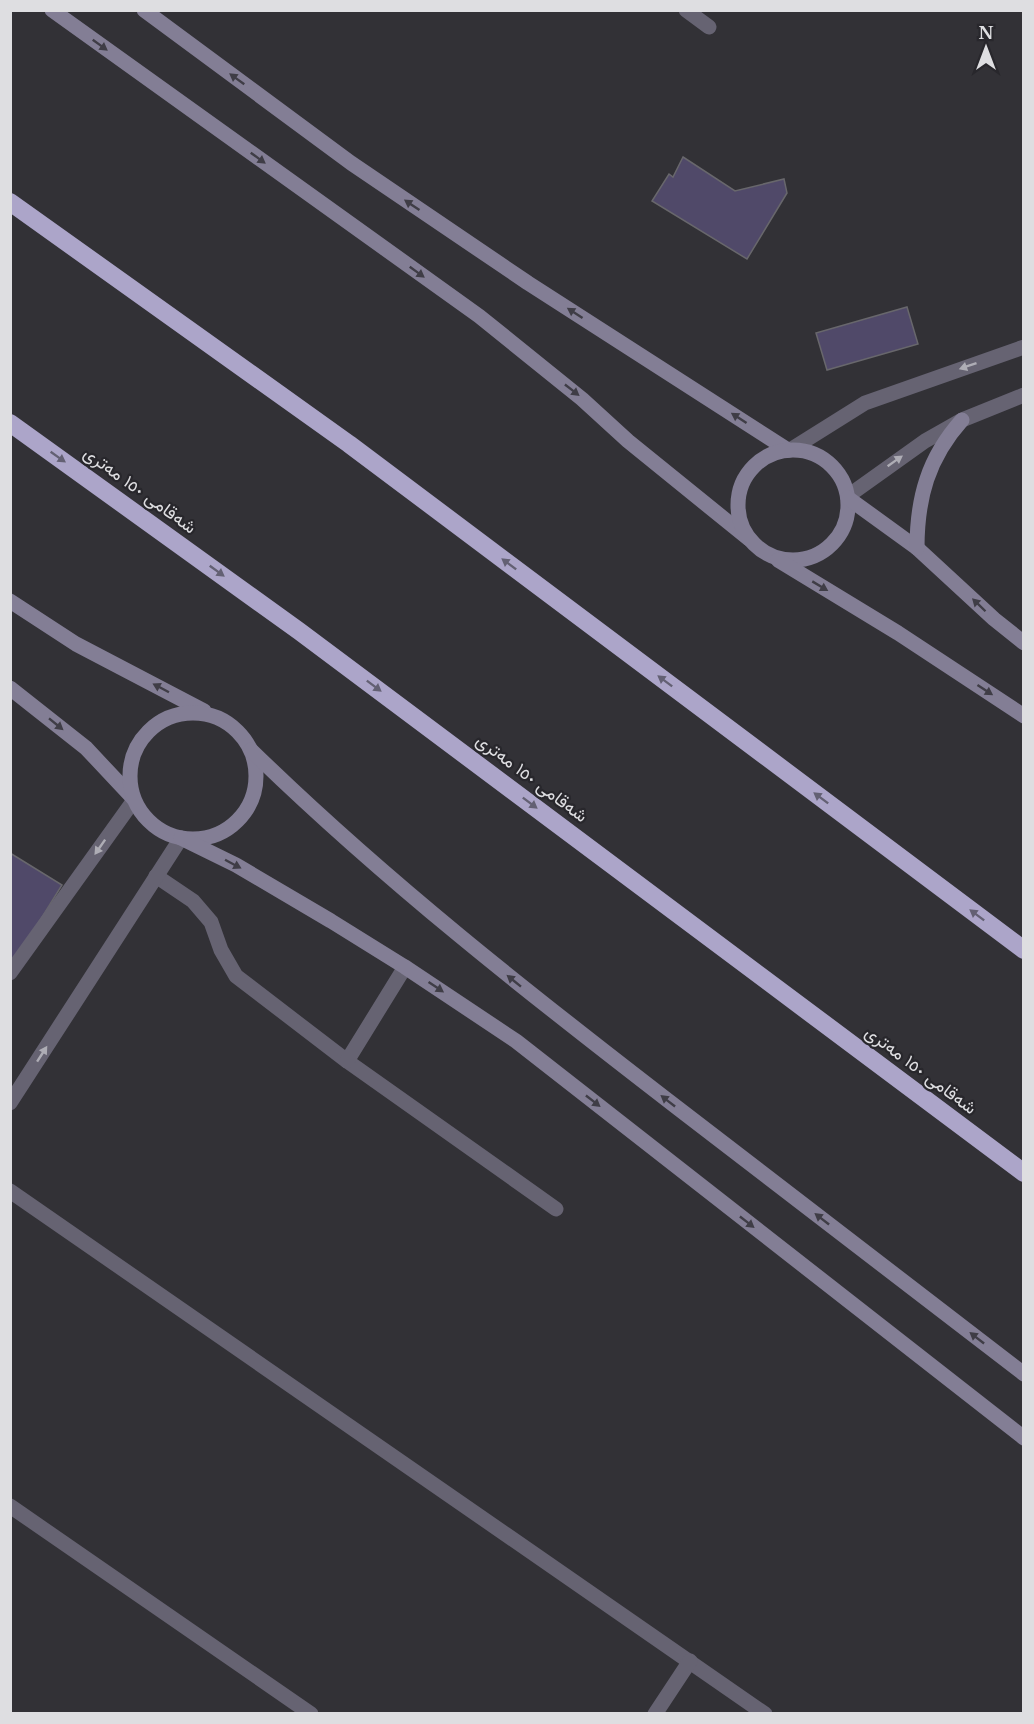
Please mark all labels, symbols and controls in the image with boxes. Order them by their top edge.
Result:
north arrow [956,18,1016,78]
text: N [978,23,994,43]
one-way arrow [92,38,107,50]
one-way arrow [229,73,245,85]
one-way arrow [250,152,266,164]
one-way arrow [405,199,421,211]
one-way arrow [408,266,424,278]
one-way arrow [567,307,583,318]
one-way arrow [959,362,977,371]
one-way arrow [564,384,579,396]
one-way arrow [730,413,747,424]
street label: شەقامی ١٥٠ مەتری [79,442,201,538]
one-way arrow [51,450,66,462]
one-way arrow [887,455,903,467]
one-way arrow [502,558,518,570]
one-way arrow [208,565,224,577]
one-way arrow [812,580,828,591]
one-way arrow [972,598,987,612]
one-way arrow [657,675,673,687]
one-way arrow [366,680,381,692]
one-way arrow [152,683,169,693]
one-way arrow [977,684,993,695]
one-way arrow [48,718,64,731]
street label: شەقامی ١٥٠ مەتری [472,729,592,827]
one-way arrow [813,792,829,804]
one-way arrow [521,797,537,809]
one-way arrow [94,839,106,855]
one-way arrow [225,859,242,869]
one-way arrow [969,909,985,921]
one-way arrow [506,974,522,987]
one-way arrow [427,981,443,993]
street label: شەقامی ١٥٠ مەتری [861,1021,981,1119]
one-way arrow [36,1046,48,1062]
one-way arrow [586,1095,601,1107]
one-way arrow [660,1095,675,1107]
one-way arrow [815,1214,830,1226]
one-way arrow [739,1215,755,1228]
one-way arrow [969,1332,985,1344]

